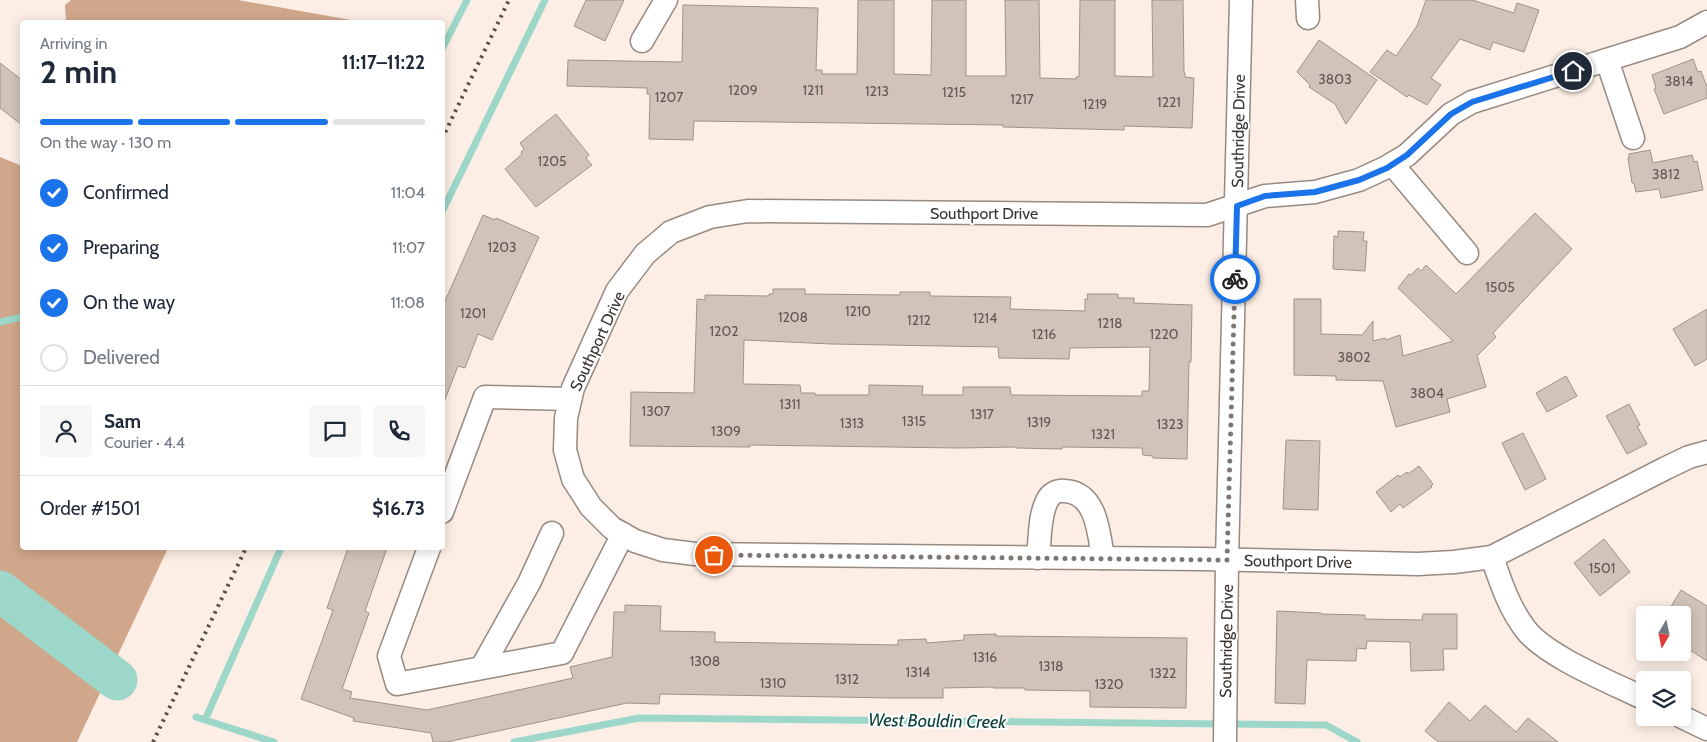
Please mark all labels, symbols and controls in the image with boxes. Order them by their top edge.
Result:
text: Arriving in [40,34,107,53]
pin [1552,50,1594,92]
text: 11:17–11:22 [342,51,425,74]
text: 2 min [40,52,117,91]
icon: home [1559,57,1587,85]
house number: 3803 [1318,70,1352,88]
house number: 3814 [1665,72,1693,90]
street label: Southridge Drive [1228,74,1249,188]
house number: 1209 [728,81,758,99]
house number: 1211 [802,81,824,99]
house number: 1213 [865,82,889,100]
house number: 1215 [942,83,966,101]
house number: 1207 [655,88,683,106]
house number: 1217 [1010,90,1034,108]
house number: 1221 [1157,93,1181,111]
house number: 1219 [1083,95,1107,113]
text: On the way · 130 m [40,133,171,152]
house number: 1205 [537,152,567,170]
house number: 3812 [1652,165,1680,183]
icon: check [40,179,68,207]
text: Confirmed [83,181,169,204]
text: 11:04 [391,183,425,202]
street label: Southport Drive [930,204,1038,223]
icon: check [40,234,68,262]
text: Preparing [83,236,159,259]
text: 11:07 [392,238,425,257]
house number: 1203 [487,238,517,256]
courier [1210,254,1260,304]
icon: bike [1221,265,1249,293]
house number: 1505 [1485,278,1515,296]
street label: Southport Drive [566,288,629,394]
icon: check [40,289,68,317]
text: On the way [83,291,175,314]
text: 11:08 [390,293,425,312]
house number: 1210 [845,302,871,320]
house number: 1201 [460,304,486,322]
house number: 1208 [778,308,808,326]
house number: 1214 [973,309,997,327]
house number: 1212 [907,311,931,329]
house number: 1218 [1098,314,1122,332]
house number: 1202 [709,322,739,340]
house number: 1216 [1032,325,1056,343]
house number: 1220 [1149,325,1179,343]
text: Delivered [83,346,160,369]
house number: 3802 [1337,348,1371,366]
house number: 3804 [1410,384,1444,402]
house number: 1311 [779,395,801,413]
house number: 1307 [642,402,670,420]
button: person [40,405,92,457]
button: chat [309,405,361,457]
button: phone [373,405,425,457]
house number: 1317 [970,405,994,423]
text: Sam [104,410,141,433]
house number: 1315 [902,412,926,430]
house number: 1319 [1027,413,1051,431]
house number: 1313 [840,414,864,432]
house number: 1323 [1156,415,1184,433]
house number: 1309 [711,422,741,440]
house number: 1321 [1091,425,1115,443]
text: Courier · 4.4 [104,433,185,452]
text: Order #1501 [40,497,140,520]
text: $16.73 [372,497,425,520]
pin [693,534,735,576]
icon: bag [700,541,728,569]
street label: Southport Drive [1244,551,1352,572]
house number: 1501 [1589,559,1615,577]
street label: Southridge Drive [1216,584,1237,698]
north arrow [1636,606,1691,661]
map controls [1636,606,1691,726]
house number: 1316 [973,648,997,666]
house number: 1308 [690,652,720,670]
house number: 1318 [1038,657,1064,675]
house number: 1314 [906,663,930,681]
house number: 1322 [1150,664,1176,682]
house number: 1312 [835,670,859,688]
button: layers [1636,671,1691,726]
house number: 1310 [760,674,786,692]
house number: 1320 [1094,675,1124,693]
water label: West Bouldin Creek [868,709,1007,733]

